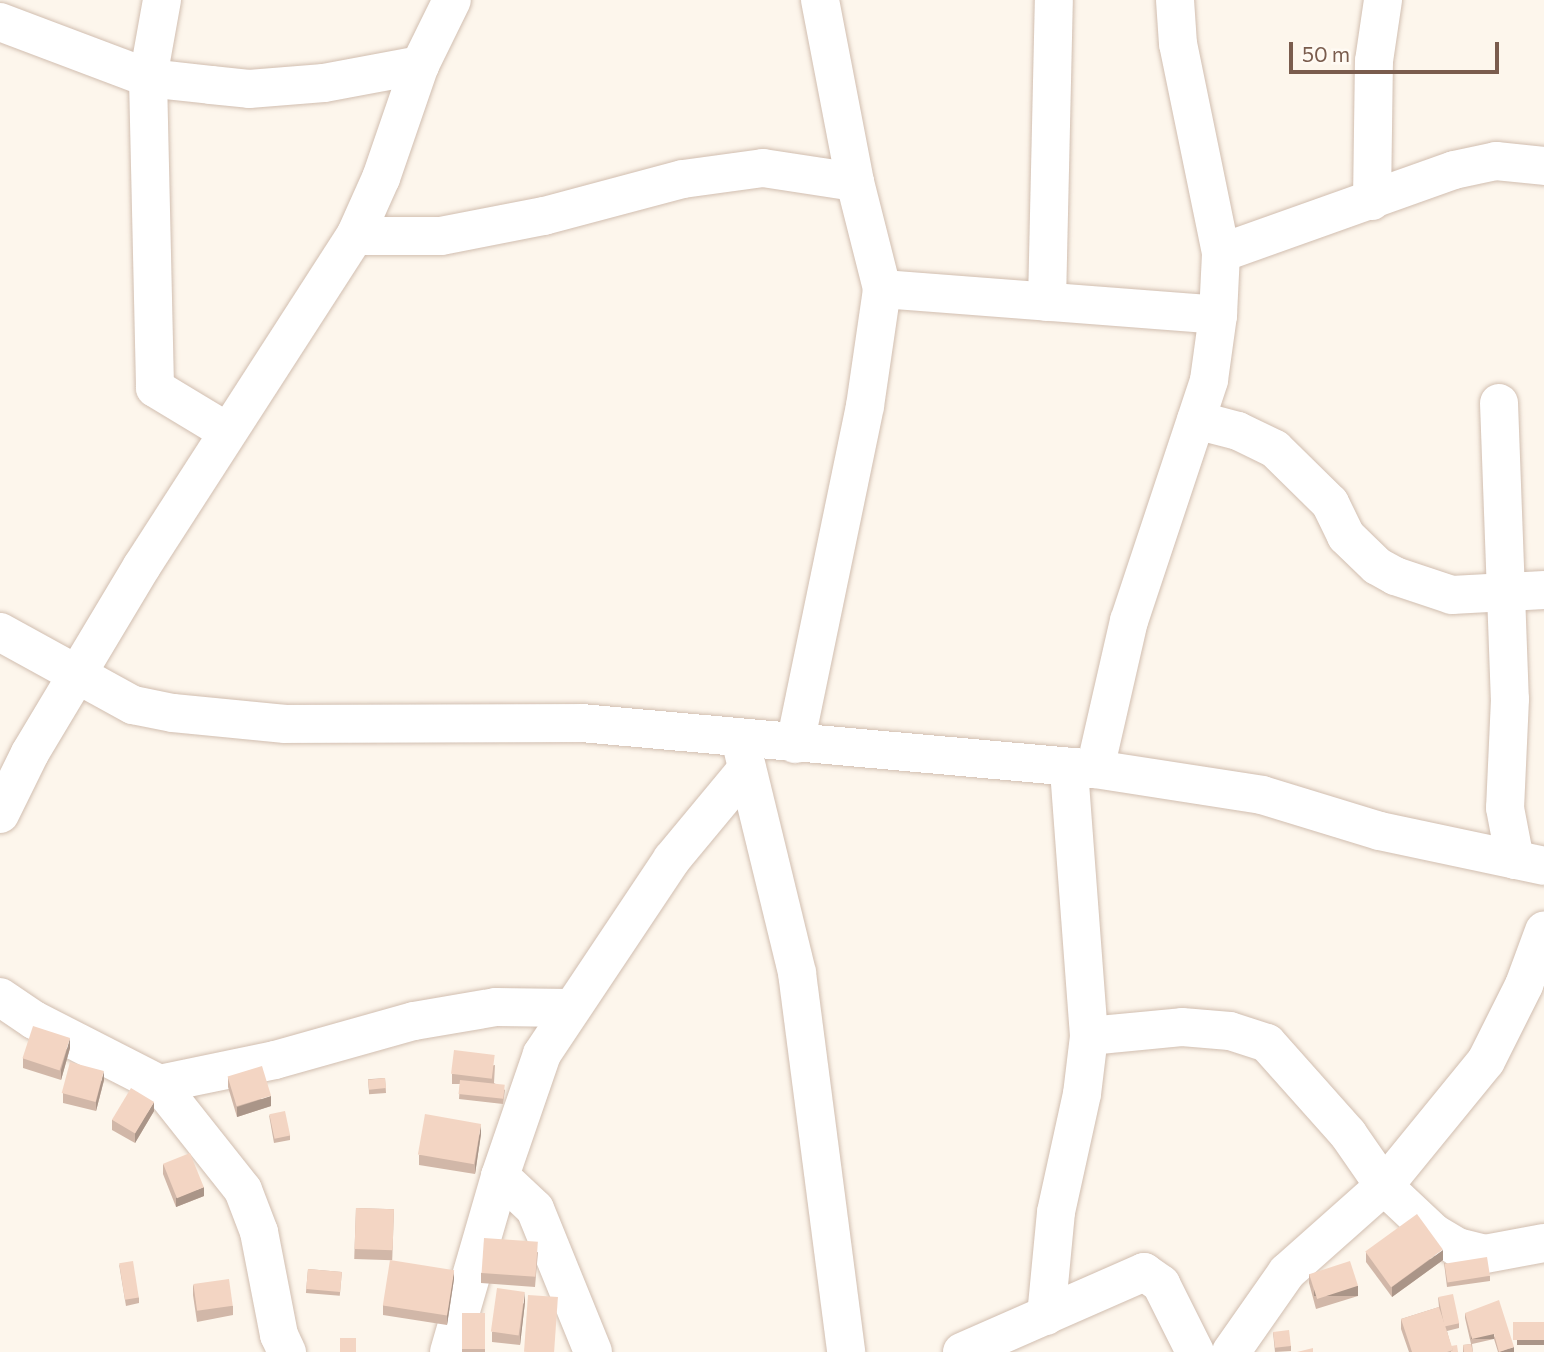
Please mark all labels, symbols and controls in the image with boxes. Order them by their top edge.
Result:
scale bar [1292,28,1502,72]
text: 50 m [1302,41,1350,66]

